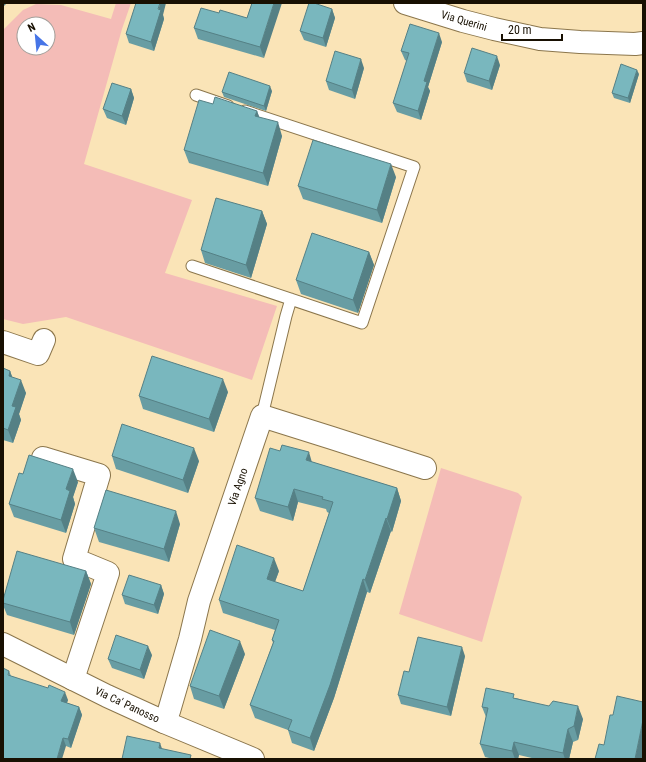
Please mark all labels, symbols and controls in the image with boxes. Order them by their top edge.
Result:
street label: Via Querini [439,8,489,34]
north arrow [16,16,56,56]
scale bar [502,16,562,42]
text: N [26,20,38,35]
text: 20 m [508,23,532,37]
street label: Via Agno [225,466,251,508]
street label: Via Ca' Panosso [93,684,162,726]

